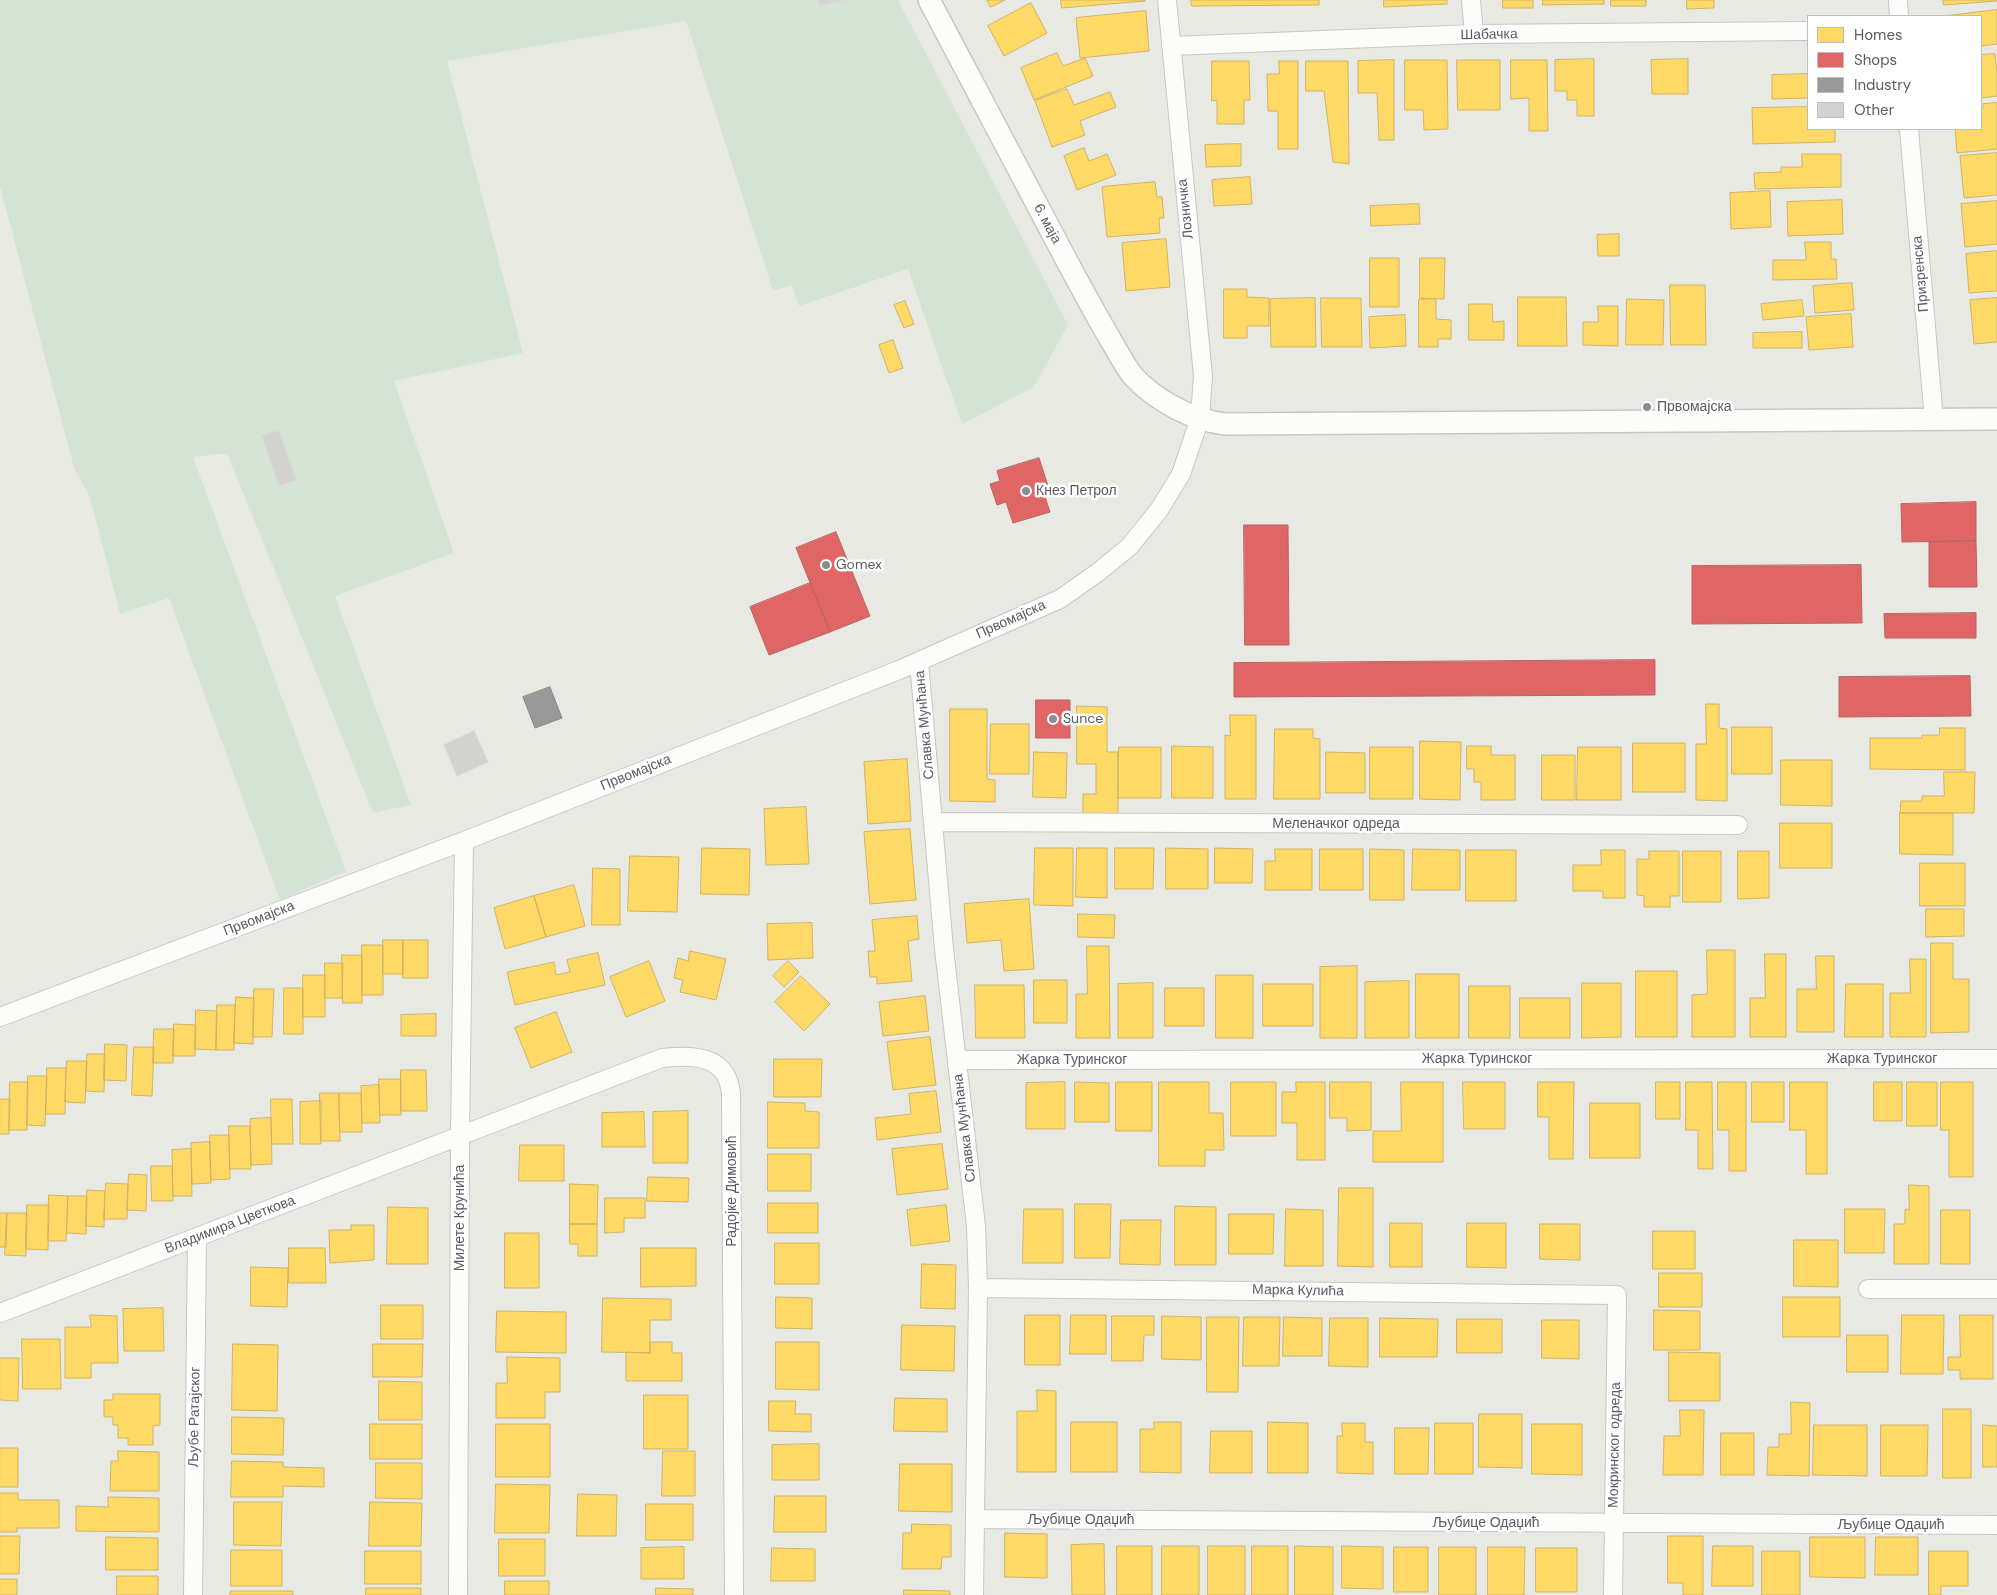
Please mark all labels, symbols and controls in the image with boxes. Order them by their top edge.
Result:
legend [1807,15,1982,130]
text: Homes [1854,25,1903,45]
street label: Шабачка [1460,26,1518,44]
text: Shops [1854,50,1897,70]
text: Industry [1854,75,1911,95]
text: Other [1854,100,1894,120]
street label: Лозничка [1174,178,1198,240]
street label: 6. маја [1029,201,1065,247]
street label: Призренска [1909,235,1933,313]
place label: Првомајска [1657,399,1732,415]
marker: Првомајска [1641,401,1653,413]
place label: Кнез Петрол [1036,483,1117,499]
marker: Кнез Петрол [1020,485,1032,497]
place label: Gomex [836,557,882,573]
marker: Gomex [820,559,832,571]
street label: Првомајска [973,597,1049,643]
street label: Славка Мунћана [912,670,938,780]
place label: Sunce [1063,711,1103,727]
marker: Sunce [1047,713,1059,725]
street label: Првомајска [598,751,674,795]
street label: Меленачког одреда [1272,816,1400,832]
street label: Првомајска [221,898,297,940]
street label: Жарка Туринског [1422,1051,1532,1067]
street label: Жарка Туринског [1827,1051,1937,1067]
street label: Жарка Туринског [1017,1052,1127,1068]
street label: Славка Мунћана [950,1073,980,1183]
street label: Радојке Димовић [724,1135,740,1247]
street label: Милете Крунића [452,1165,468,1271]
street label: Владимира Цветкова [162,1192,298,1258]
street label: Марка Кулића [1252,1282,1344,1300]
street label: Љубе Ратајског [186,1366,204,1468]
street label: Мокринског одреда [1606,1382,1624,1508]
street label: Љубице Одаџић [1027,1512,1135,1528]
street label: Љубице Одаџић [1432,1515,1540,1531]
street label: Љубице Одаџић [1837,1517,1945,1533]

